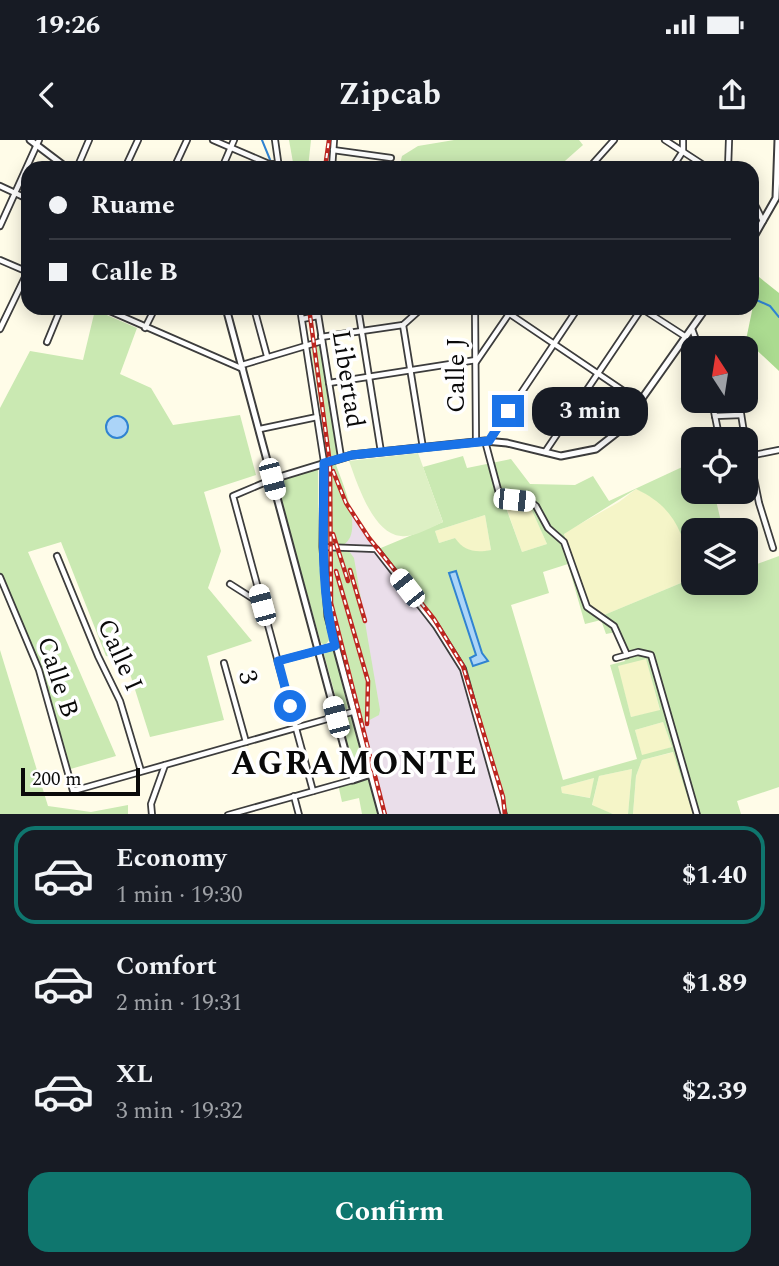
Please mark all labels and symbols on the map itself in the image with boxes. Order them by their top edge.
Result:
street label: Libertad [321,327,375,431]
north arrow [681,336,758,413]
street label: Calle J [436,337,476,413]
callout: 3 min [532,386,648,436]
route end [492,395,524,427]
car [257,456,288,502]
car [493,487,536,513]
car [386,565,429,611]
car [247,582,278,628]
street label: Calle I [86,612,154,698]
street label: Calle B [26,631,90,723]
street label: 3 [227,665,269,689]
route start [274,690,306,722]
car [321,694,352,740]
district label: AGRAMONTE [231,739,479,789]
scale bar [21,766,140,797]

